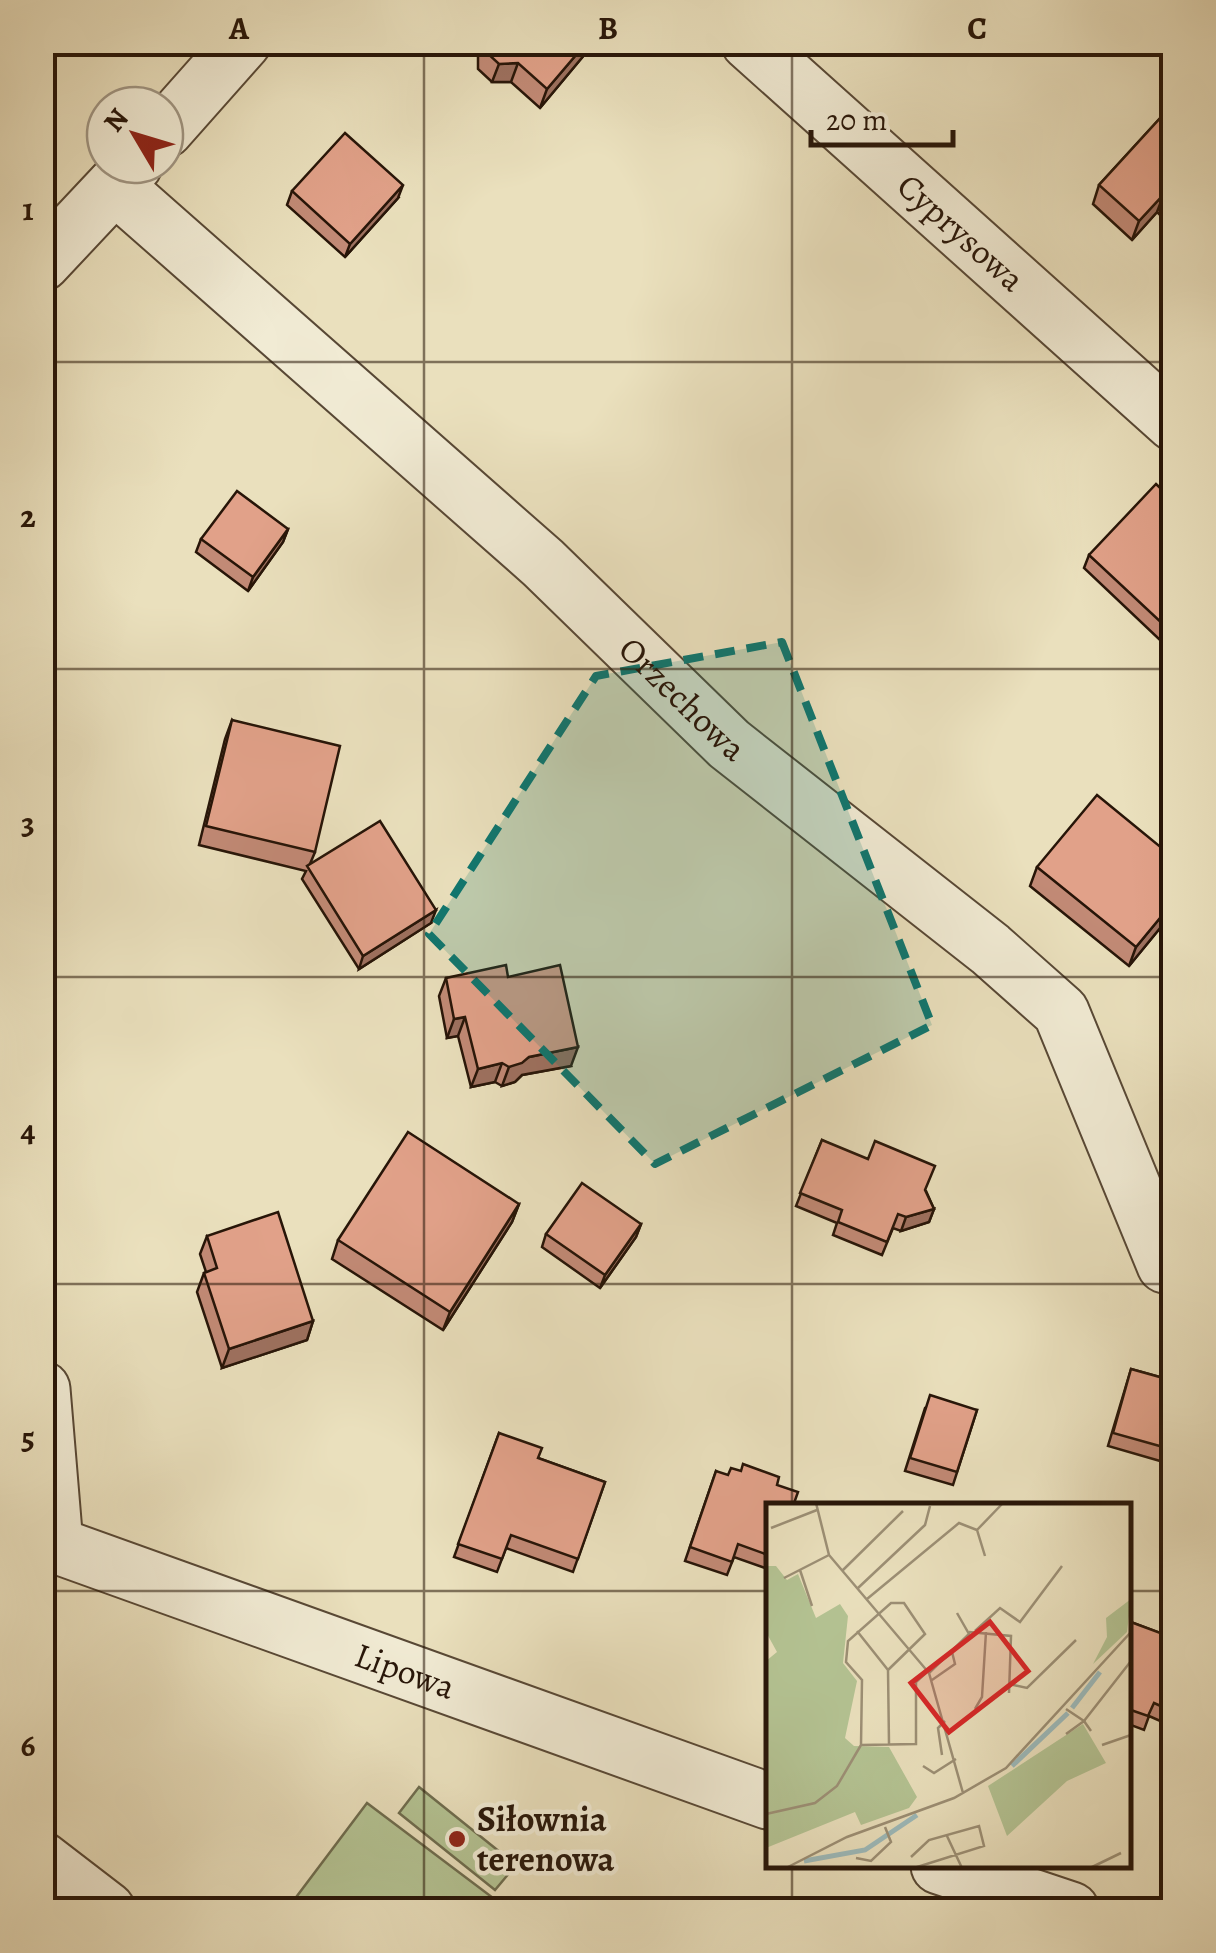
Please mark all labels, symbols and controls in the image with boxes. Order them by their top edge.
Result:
text: A [228,6,250,50]
text: B [598,6,618,50]
text: C [967,6,987,50]
north arrow [85,85,185,185]
scale bar [811,85,954,147]
text: N [95,100,137,140]
text: 20 m [826,100,887,140]
street label: Cyprysowa [887,162,1036,303]
text: 1 [22,187,34,231]
text: 2 [20,494,36,538]
street label: Orzechowa [608,626,756,773]
text: 3 [21,801,35,845]
text: 4 [20,1108,36,1152]
text: 5 [21,1416,35,1460]
inset map [766,1503,1131,1868]
street label: Lipowa [348,1631,462,1711]
text: 6 [21,1723,36,1767]
place label: Siłownia terenowa [477,1795,615,1883]
marker: Siłownia terenowa [446,1828,468,1850]

